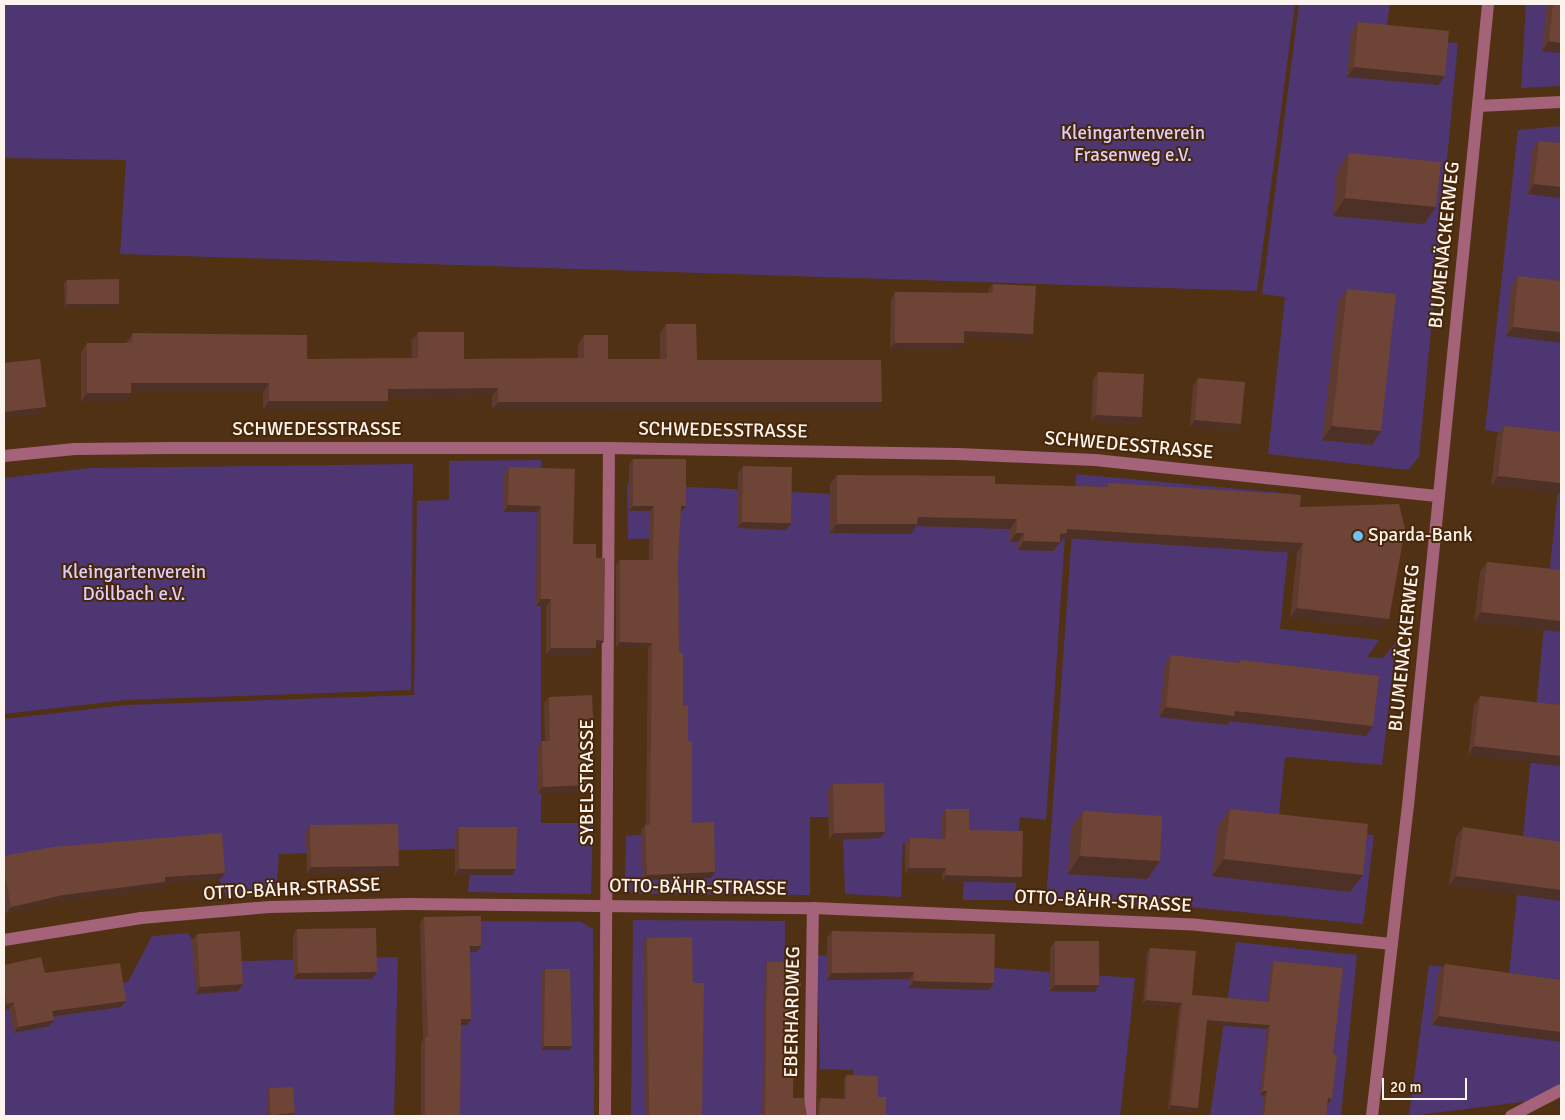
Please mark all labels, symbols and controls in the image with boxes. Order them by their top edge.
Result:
park label: Kleingartenverein Frasenweg e.V. [1061,123,1205,167]
street label: BLUMENÄCKERWEG [1425,160,1465,330]
street label: SCHWEDESSTRASSE [638,418,808,444]
street label: SCHWEDESSTRASSE [232,419,402,441]
street label: SCHWEDESSTRASSE [1044,427,1214,465]
place label: Sparda-Bank [1368,525,1472,547]
marker: Sparda-Bank [1352,530,1364,542]
park label: Kleingartenverein Döllbach e.V. [62,562,206,606]
street label: BLUMENÄCKERWEG [1385,563,1425,733]
street label: SYBELSTRASSE [577,719,599,845]
street label: OTTO-BÄHR-STRASSE [203,874,381,906]
street label: OTTO-BÄHR-STRASSE [609,875,787,901]
street label: OTTO-BÄHR-STRASSE [1014,886,1192,918]
street label: EBERHARDWEG [780,946,806,1078]
scale bar [1385,1068,1470,1100]
text: 20 m [1390,1078,1421,1096]

